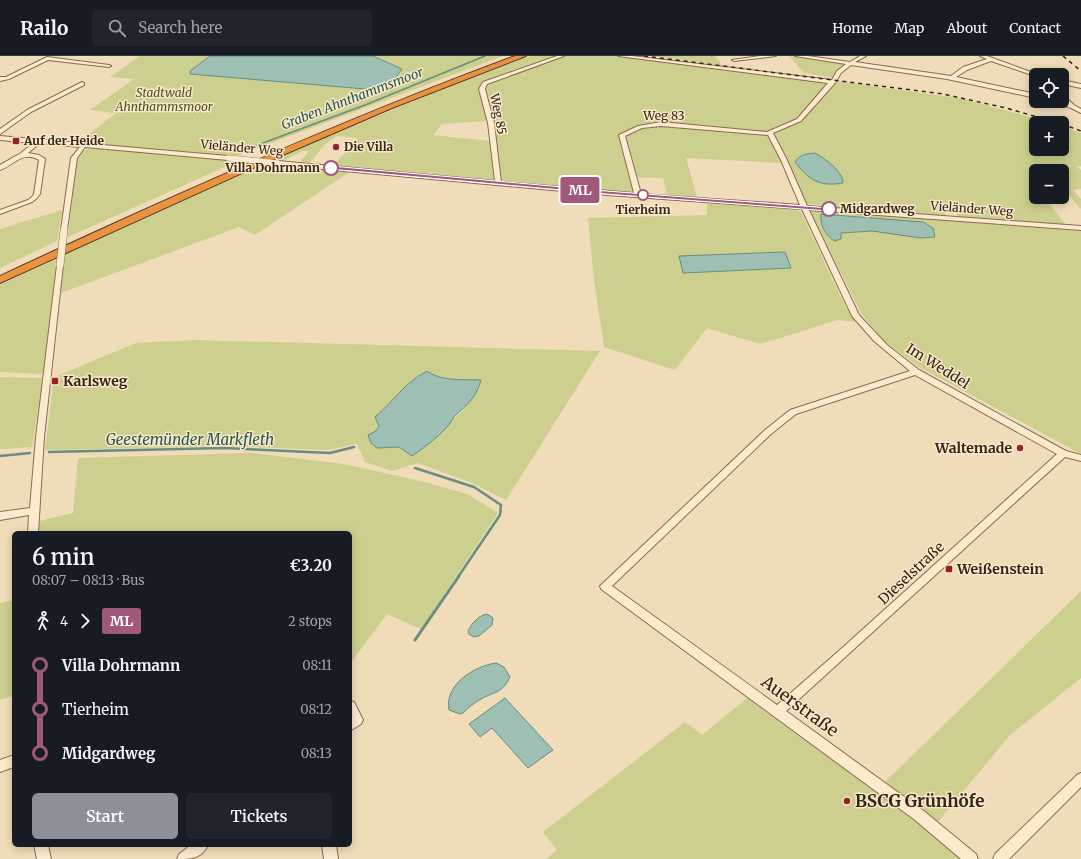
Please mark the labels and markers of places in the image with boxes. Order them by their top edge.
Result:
place label: Auf der Heide [23,133,104,148]
marker: Auf der Heide [11,136,21,146]
place label: Die Villa [344,139,394,154]
marker: Die Villa [331,142,341,152]
place label: Villa Dohrmann [224,160,320,175]
marker: Villa Dohrmann [323,160,339,176]
marker: Tierheim [637,189,649,201]
marker: Midgardweg [821,201,837,217]
place label: Midgardweg [840,201,915,216]
place label: Tierheim [616,202,671,217]
place label: Karlsweg [63,372,128,390]
marker: Karlsweg [50,376,60,386]
place label: Waltemade [934,439,1012,457]
marker: Waltemade [1015,443,1025,453]
place label: Weißenstein [956,560,1044,578]
marker: Weißenstein [944,564,954,574]
place label: BSCG Grünhöfe [855,790,984,812]
marker: BSCG Grünhöfe [842,796,852,806]

